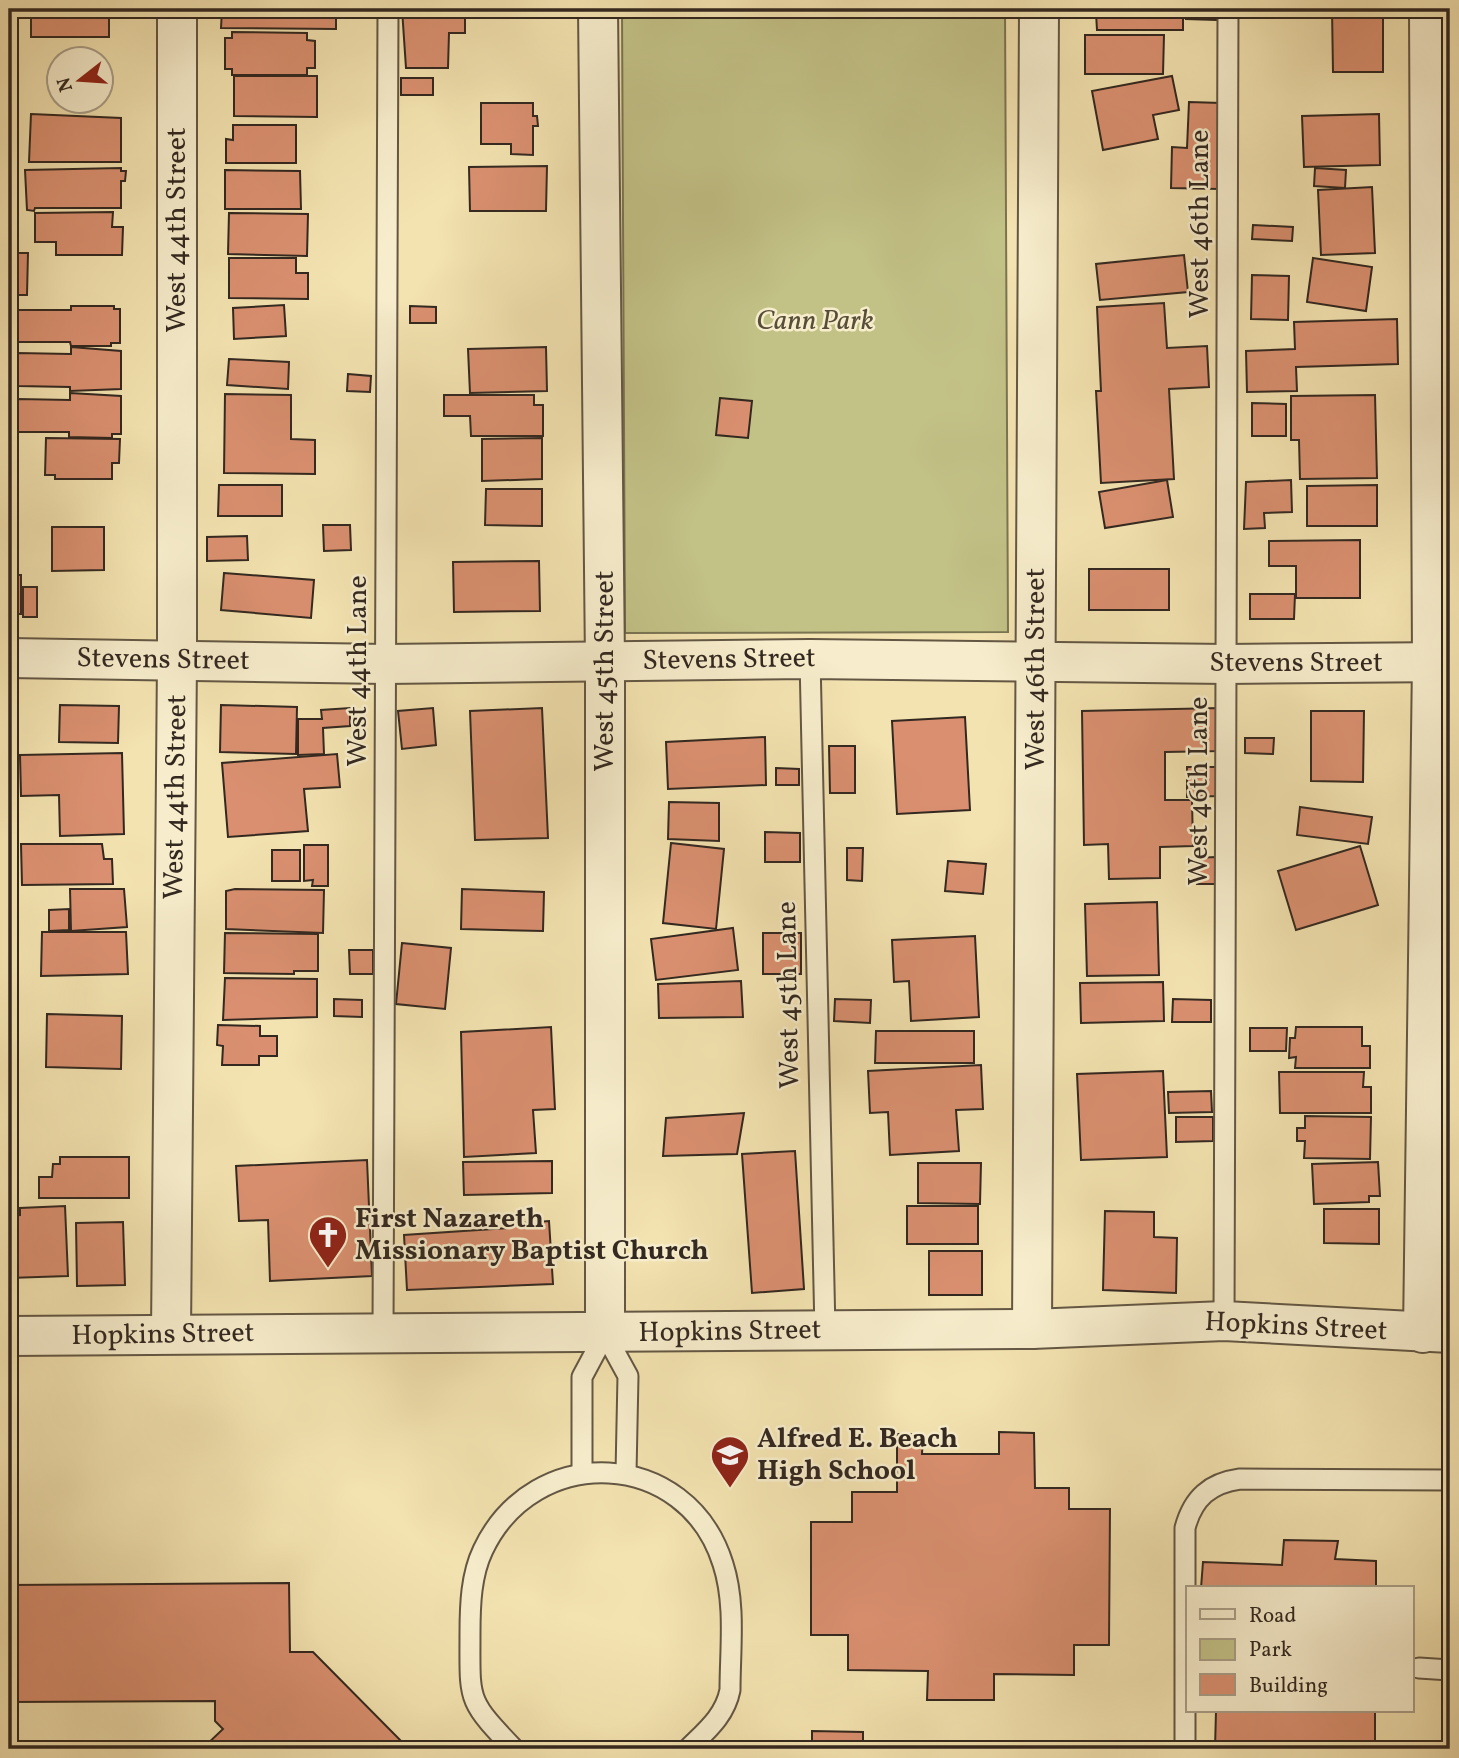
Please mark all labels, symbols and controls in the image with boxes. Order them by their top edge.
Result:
north arrow [46,46,116,116]
text: N [51,74,80,95]
street label: West 44th Street [158,127,197,333]
street label: West 46th Lane [1181,130,1220,318]
park label: Cann Park [756,302,874,341]
street label: West 46th Street [1017,568,1056,770]
street label: West 45th Street [586,570,625,772]
street label: West 44th Lane [339,575,378,767]
street label: Stevens Street [76,639,250,681]
street label: Stevens Street [642,639,816,681]
street label: Stevens Street [1209,644,1383,683]
street label: West 44th Street [155,694,197,900]
street label: West 46th Lane [1180,697,1219,885]
street label: West 45th Lane [768,901,810,1089]
place label: First Nazareth Missionary Baptist Church [355,1200,709,1271]
church icon: First Nazareth Missionary Baptist Church [307,1214,349,1269]
street label: Hopkins Street [1204,1303,1388,1351]
street label: Hopkins Street [638,1311,822,1353]
street label: Hopkins Street [71,1314,255,1356]
place label: Alfred E. Beach High School [757,1420,958,1491]
school or university icon: Alfred E. Beach High School [709,1434,751,1489]
legend [1186,1586,1414,1712]
text: Road [1249,1602,1296,1631]
text: Park [1249,1636,1292,1665]
text: Building [1249,1672,1328,1701]

